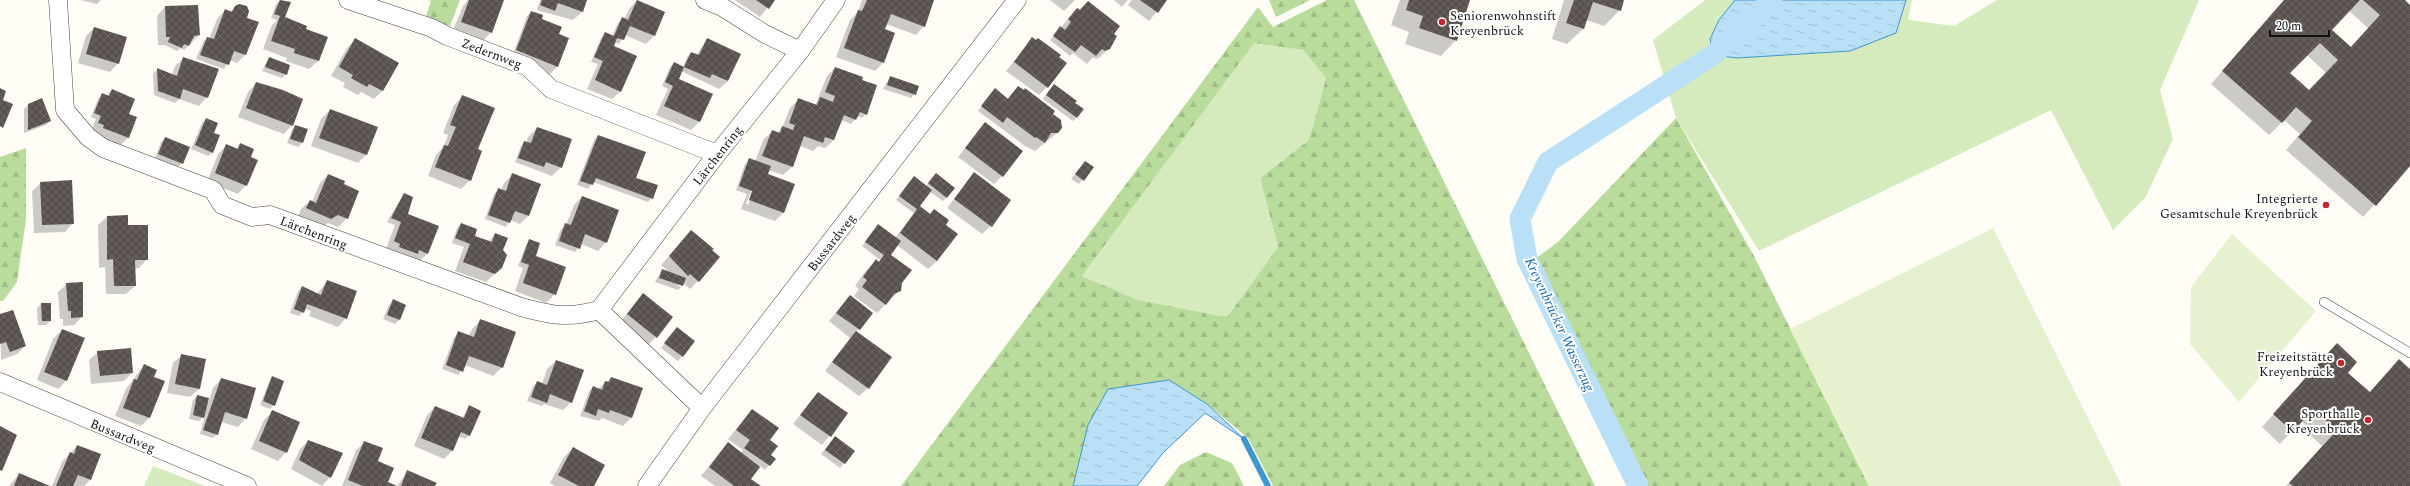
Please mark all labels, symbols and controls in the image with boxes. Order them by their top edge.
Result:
place label: Seniorenwohnstift Kreyenbrück [1450,6,1556,41]
scale bar [2270,12,2329,38]
marker: Seniorenwohnstift Kreyenbrück [1437,17,1447,27]
text: 20 m [2276,17,2301,36]
street label: Zedernweg [458,33,525,75]
street label: Lärchenring [688,121,748,190]
place label: Integrierte Gesamtschule Kreyenbrück [2160,189,2318,224]
marker: Integrierte Gesamtschule Kreyenbrück [2321,200,2331,210]
street label: Bussardweg [803,209,861,276]
street label: Lärchenring [277,211,350,255]
water label: Kreyenbrücker Wasserzug [1519,254,1600,395]
place label: Freizeitstätte Kreyenbrück [2257,347,2333,382]
marker: Freizeitstätte Kreyenbrück [2336,358,2346,368]
place label: Sporthalle Kreyenbrück [2286,404,2360,439]
street label: Bussardweg [87,414,158,458]
marker: Sporthalle Kreyenbrück [2363,415,2373,425]

